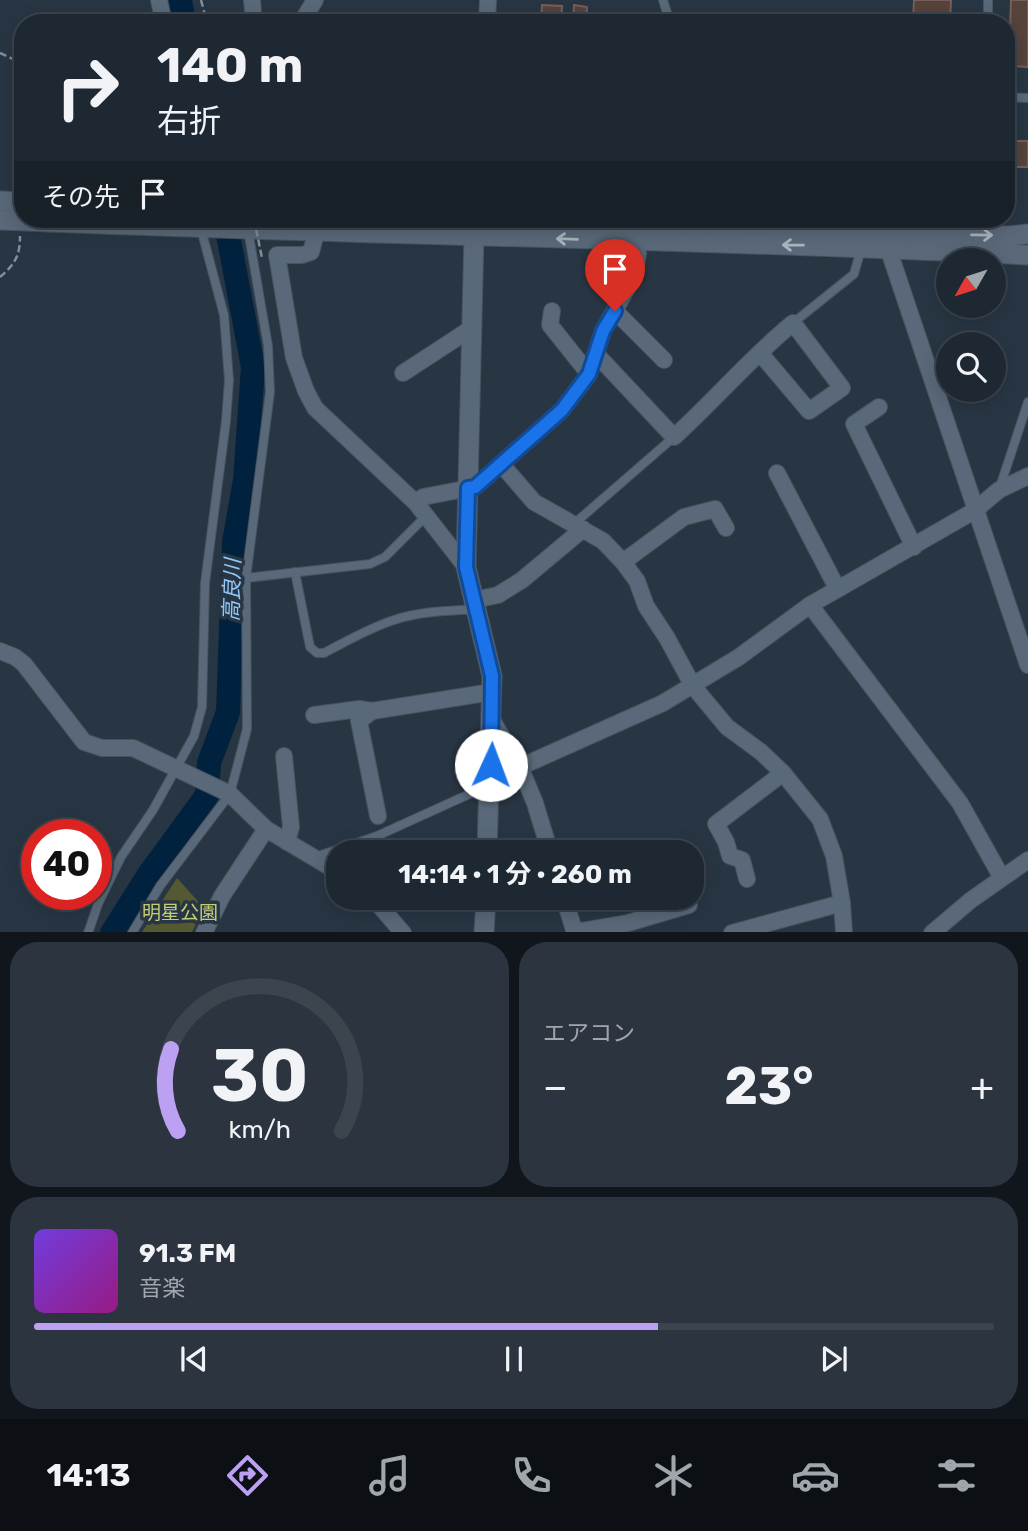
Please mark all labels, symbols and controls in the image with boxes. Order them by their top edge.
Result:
text: 140 m [157,36,303,94]
icon: right [42,42,133,133]
text: 右折 [157,102,221,140]
icon: arrive [134,175,172,213]
text: その先 [42,182,120,213]
one-way arrow [971,229,994,242]
one-way arrow [555,232,578,246]
one-way arrow [782,238,805,251]
pin [585,239,645,311]
north arrow [936,248,1006,318]
map controls [936,248,1006,402]
icon: arrive [596,250,634,288]
button: search [936,332,1006,402]
water label: 高良川 [218,556,245,622]
position arrow [454,728,528,802]
speed limit sign: 40 [21,819,112,910]
text: 14:14 · 1 分 · 260 m [398,859,632,890]
park label: 明星公園 [142,901,218,924]
text: エアコン [543,1019,635,1047]
text: 30 [211,1033,308,1119]
text: 23° [724,1055,814,1117]
text: − [543,1064,568,1110]
text: + [970,1064,994,1110]
text: km/h [228,1114,291,1143]
text: 91.3 FM [139,1238,236,1269]
text: 音楽 [139,1274,185,1302]
icon: previous [175,1340,213,1378]
icon: pause [495,1340,533,1378]
icon: next [815,1340,853,1378]
icon: directions [223,1451,272,1500]
icon: music [365,1451,414,1500]
icon: phone [507,1451,556,1500]
icon: climate [649,1451,698,1500]
icon: car [791,1451,840,1500]
icon: filters [932,1451,981,1500]
text: 14:13 [46,1456,131,1494]

